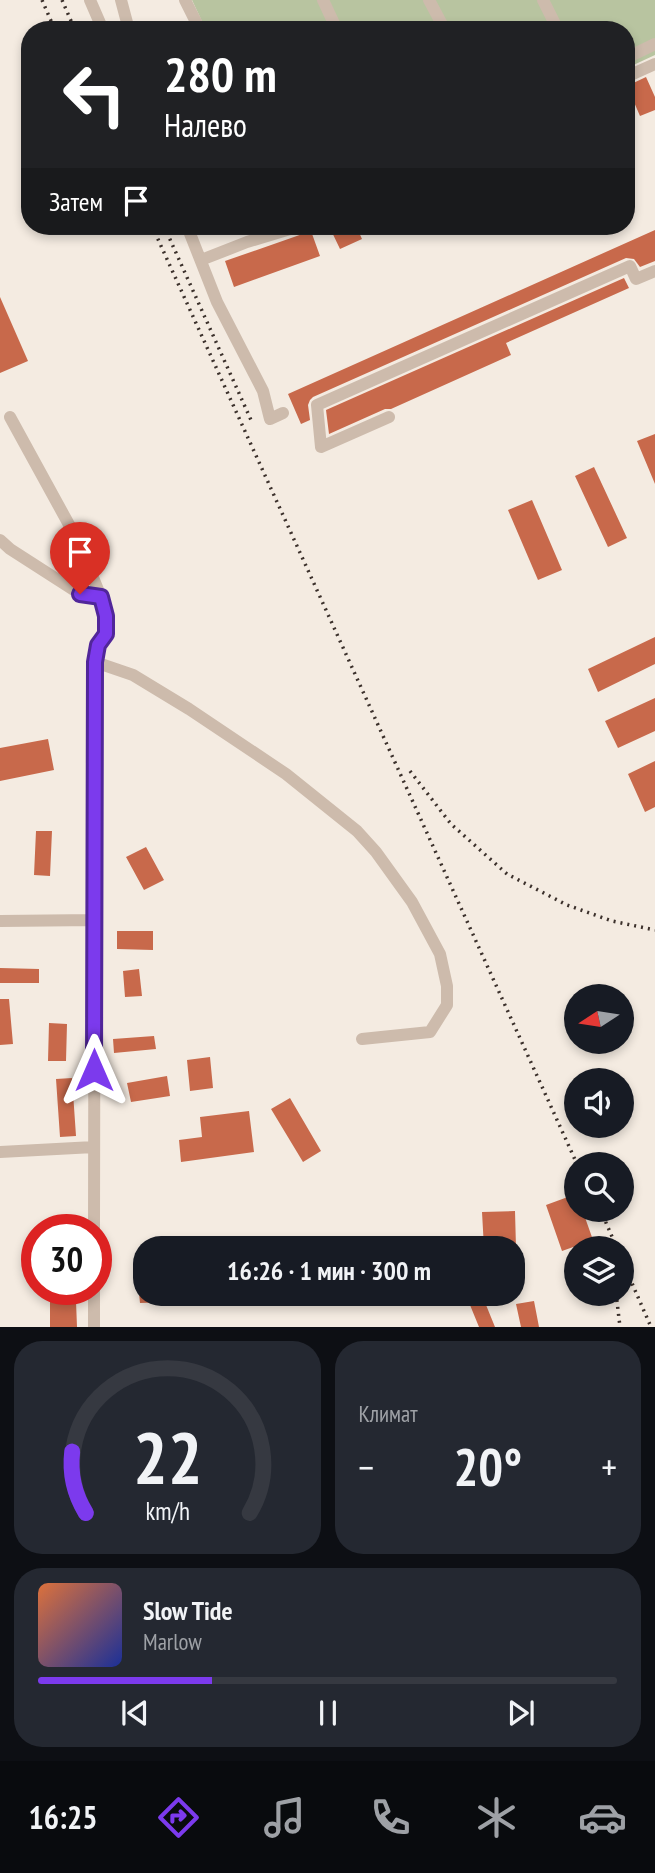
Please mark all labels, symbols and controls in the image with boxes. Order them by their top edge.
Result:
text: 280 m [164,42,277,106]
icon: left [49,49,140,140]
text: Налево [164,104,247,146]
icon: arrive [117,182,155,220]
text: Затем [49,185,103,218]
pin [50,522,110,594]
icon: arrive [61,533,99,571]
north arrow [564,984,634,1054]
map controls [564,984,634,1306]
position arrow [57,1033,131,1107]
button: sound [564,1068,634,1138]
button: search [564,1152,634,1222]
speed limit sign: 30 [21,1214,112,1305]
button: layers [564,1236,634,1306]
text: 16:26 · 1 мин · 300 m [227,1254,431,1287]
text: Климат [359,1399,418,1428]
text: 22 [132,1410,202,1504]
text: 20° [453,1433,522,1500]
text: − [359,1442,374,1491]
text: + [601,1442,617,1491]
text: km/h [145,1495,189,1527]
text: Slow Tide [143,1594,233,1627]
text: Marlow [143,1627,202,1656]
icon: previous [116,1694,154,1732]
icon: pause [309,1694,347,1732]
icon: next [502,1694,540,1732]
icon: directions [154,1793,203,1842]
icon: music [260,1793,309,1842]
icon: phone [366,1793,415,1842]
icon: climate [472,1793,521,1842]
icon: car [578,1793,627,1842]
text: 16:25 [28,1796,98,1838]

